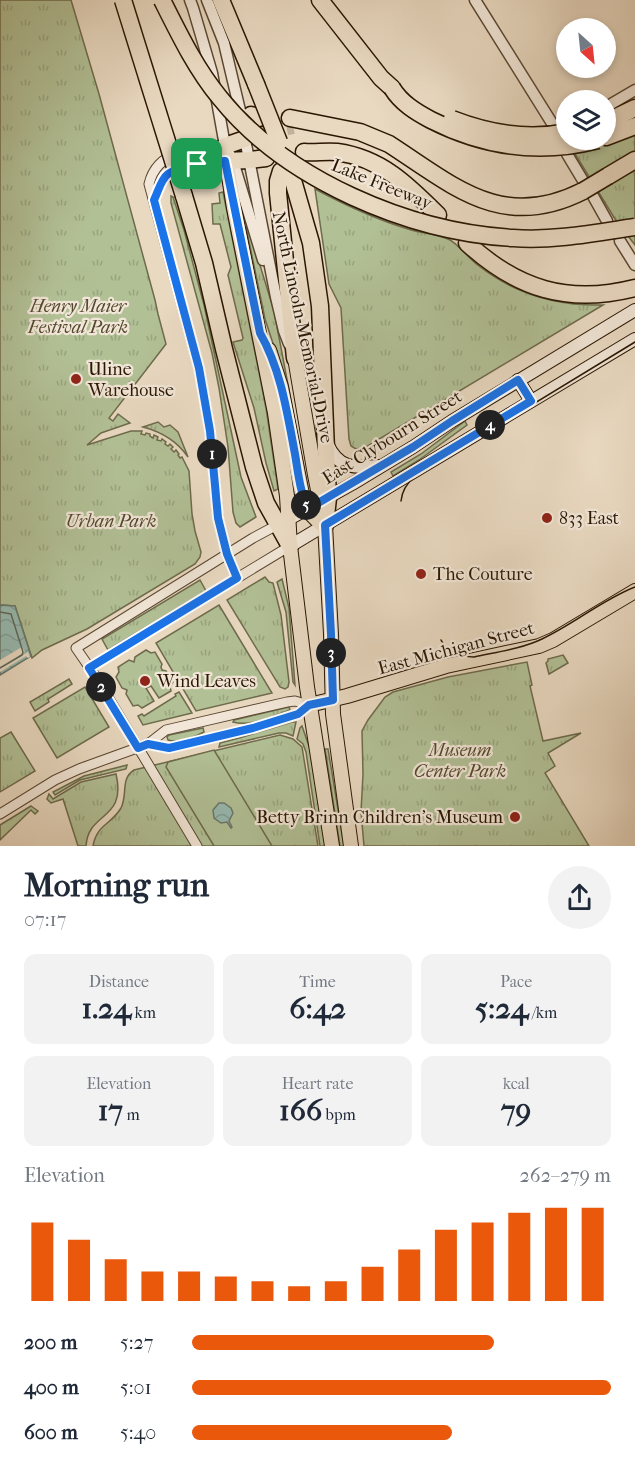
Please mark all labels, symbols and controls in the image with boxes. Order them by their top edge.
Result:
north arrow [556,18,616,78]
map controls [556,18,616,150]
button: layers [556,90,616,150]
pin [171,138,222,189]
icon: arrive [180,147,213,180]
street label: Lake Freeway [328,155,437,215]
street label: North Lincoln Memorial Drive [268,209,337,445]
park label: Henry Maier Festival Park [27,296,128,338]
place label: Uline Warehouse [87,359,174,401]
marker: Uline Warehouse [69,372,83,386]
street label: East Clybourn Street [319,386,466,489]
pin: 4 [475,410,505,440]
text: 4 [485,415,495,434]
pin: 1 [197,439,227,469]
text: 1 [209,444,215,463]
pin: 5 [291,490,321,520]
text: 5 [303,495,309,514]
place label: 833 East [559,508,620,529]
park label: Urban Park [66,511,156,532]
marker: 833 East [540,511,554,525]
place label: The Couture [433,564,533,585]
marker: The Couture [414,567,428,581]
street label: East Michigan Street [376,617,537,679]
pin: 3 [316,638,346,668]
text: 3 [328,643,334,662]
place label: Wind Leaves [156,671,256,692]
pin: 2 [86,672,116,702]
marker: Wind Leaves [138,674,152,688]
text: 2 [97,677,105,696]
park label: Museum Center Park [414,740,506,782]
place label: Betty Brinn Children's Museum [256,807,503,828]
marker: Betty Brinn Children's Museum [508,810,522,824]
text: Morning run [24,866,209,905]
button: share [548,866,611,929]
text: 07:17 [24,908,66,931]
text: Distance [89,972,149,991]
text: Time [299,972,336,991]
text: Pace [500,972,532,991]
text: 1.24 [82,991,131,1026]
text: 6:42 [289,991,346,1026]
text: 5:24 [475,991,528,1026]
text: km [131,1003,156,1022]
text: /km [528,1003,557,1022]
text: Elevation [86,1074,151,1093]
text: Heart rate [282,1074,353,1093]
text: kcal [503,1074,530,1093]
text: 17 [98,1093,123,1128]
text: 166 [279,1093,322,1128]
text: 79 [501,1093,531,1128]
text: m [123,1105,140,1124]
text: bpm [322,1105,356,1124]
text: Elevation [24,1164,105,1187]
text: 262–279 m [520,1164,611,1187]
text: 200 m [24,1331,77,1354]
text: 5:27 [120,1331,153,1354]
text: 400 m [24,1376,79,1399]
text: 5:01 [120,1376,152,1399]
text: 600 m [24,1421,78,1444]
text: 5:40 [120,1421,156,1444]

